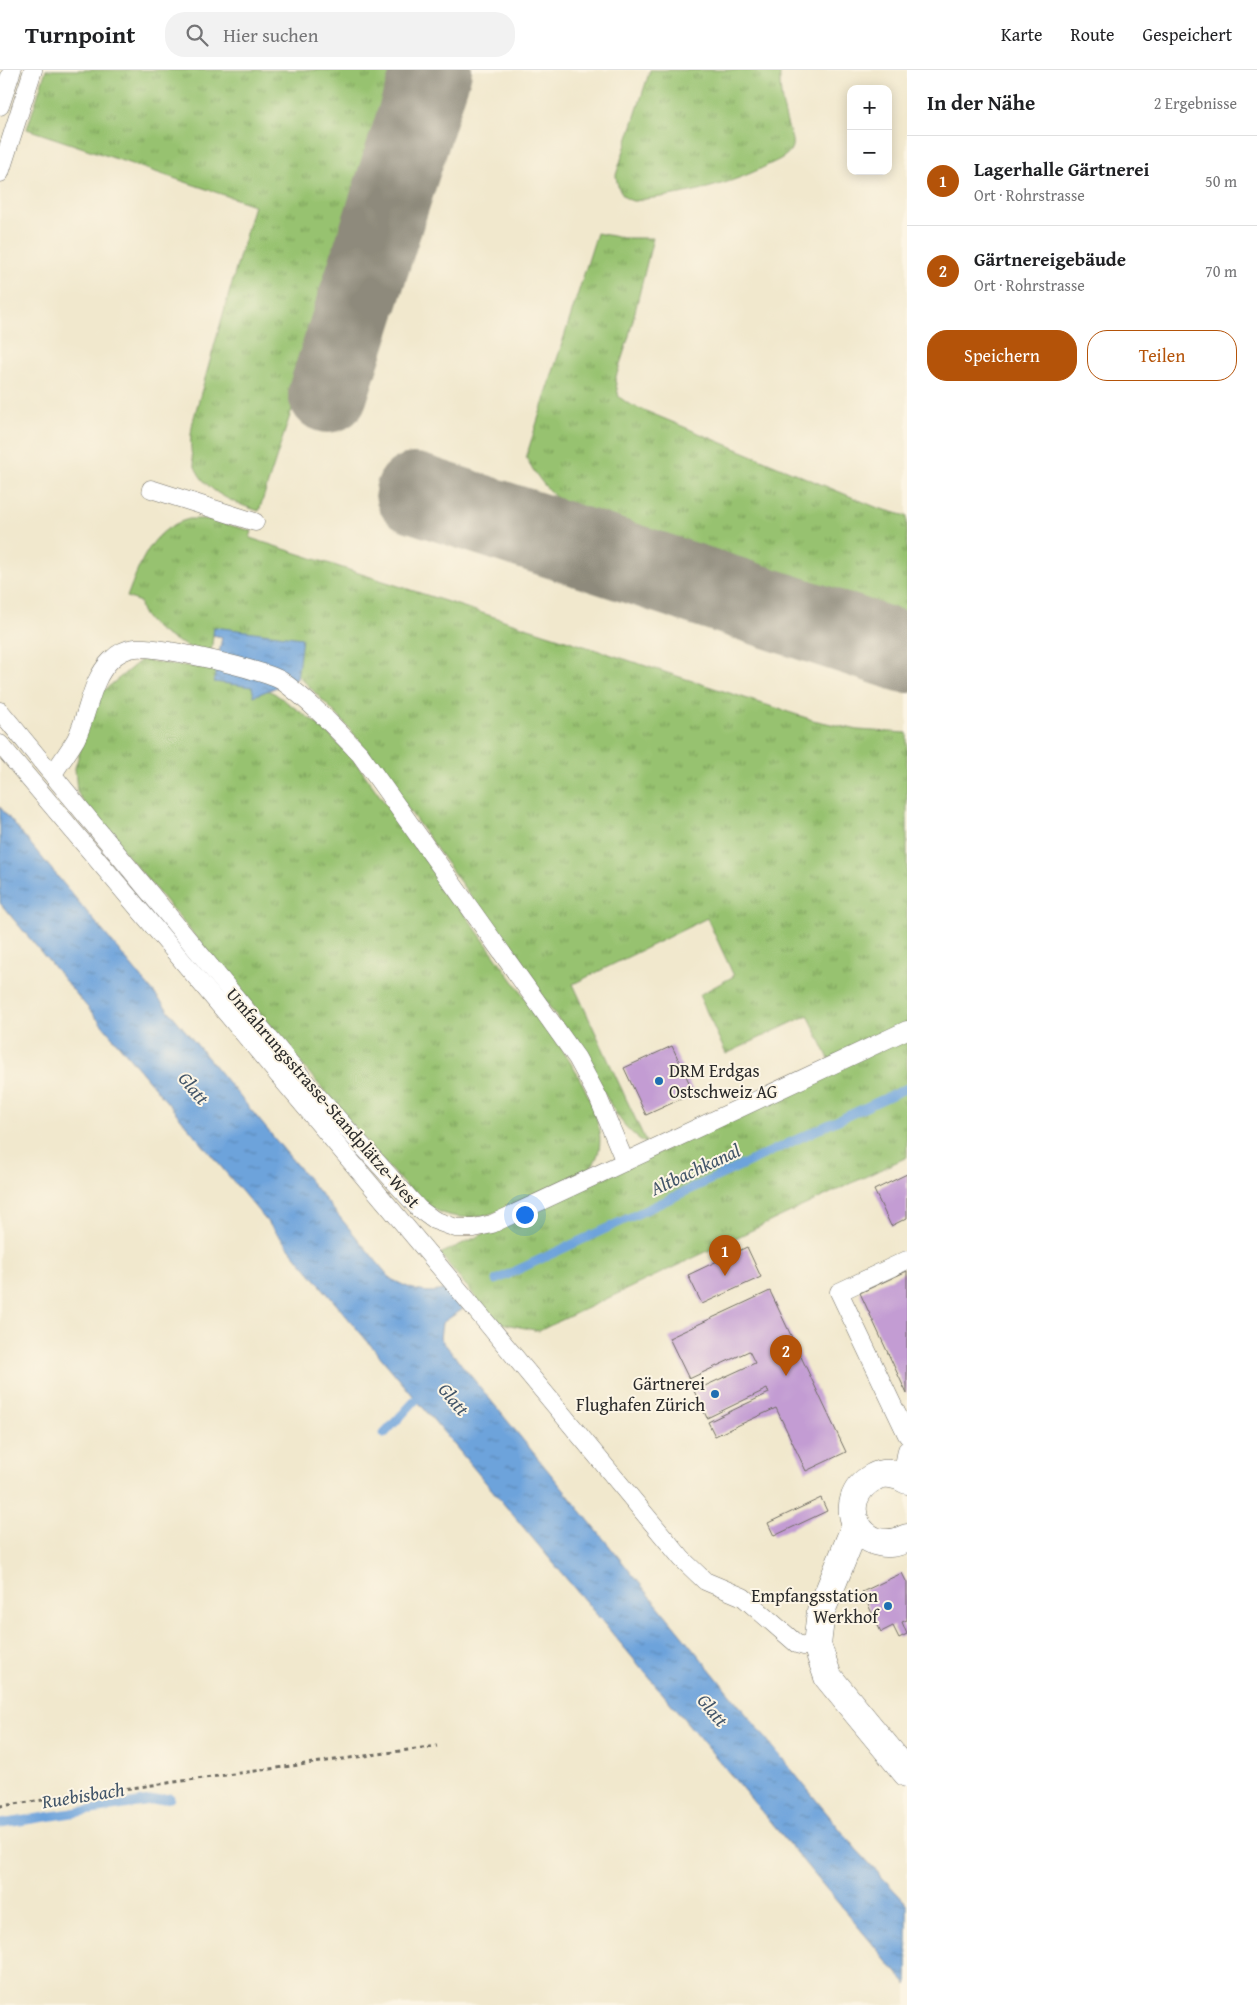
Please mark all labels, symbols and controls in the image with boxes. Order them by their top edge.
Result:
search box [165,12,515,57]
text: Turnpoint [25,17,135,52]
icon: search [183,21,211,49]
text: Hier suchen [223,21,318,49]
text: Karte [1001,21,1042,48]
text: Route [1070,21,1115,48]
text: Gespeichert [1143,21,1232,48]
map controls [847,85,892,175]
button: + [847,85,892,130]
text: In der Nähe [927,87,1035,118]
text: 2 Ergebnisse [1154,91,1237,115]
button: − [847,130,892,175]
text: Lagerhalle Gärtnerei [974,155,1149,183]
text: 1 [939,169,947,193]
text: 50 m [1205,169,1237,193]
text: Ort · Rohrstrasse [974,183,1085,207]
text: Gärtnereigebäude [974,245,1126,273]
text: 2 [939,259,947,283]
text: 70 m [1205,259,1237,283]
text: Ort · Rohrstrasse [974,273,1085,297]
button: Speichern [927,330,1077,381]
button: Teilen [1087,330,1237,381]
street label: Umfahrungsstrasse-Standplätze-West [220,981,427,1214]
place label: DRM Erdgas Ostschweiz AG [669,1057,778,1105]
water label: Glatt [172,1065,217,1111]
marker: DRM Erdgas Ostschweiz AG [653,1075,665,1087]
water label: Altbachkanal [644,1136,745,1203]
your location [512,1202,538,1228]
pin: 1 [709,1235,741,1276]
pin: 2 [770,1335,802,1376]
place label: Gärtnerei Flughafen Zürich [576,1370,705,1418]
water label: Glatt [432,1376,477,1422]
marker: Gärtnerei Flughafen Zürich [709,1388,721,1400]
place label: Empfangsstation Werkhof [751,1582,880,1630]
marker: Empfangsstation Werkhof [882,1600,894,1612]
water label: Glatt [691,1687,736,1733]
water label: Ruebisbach [39,1775,127,1815]

